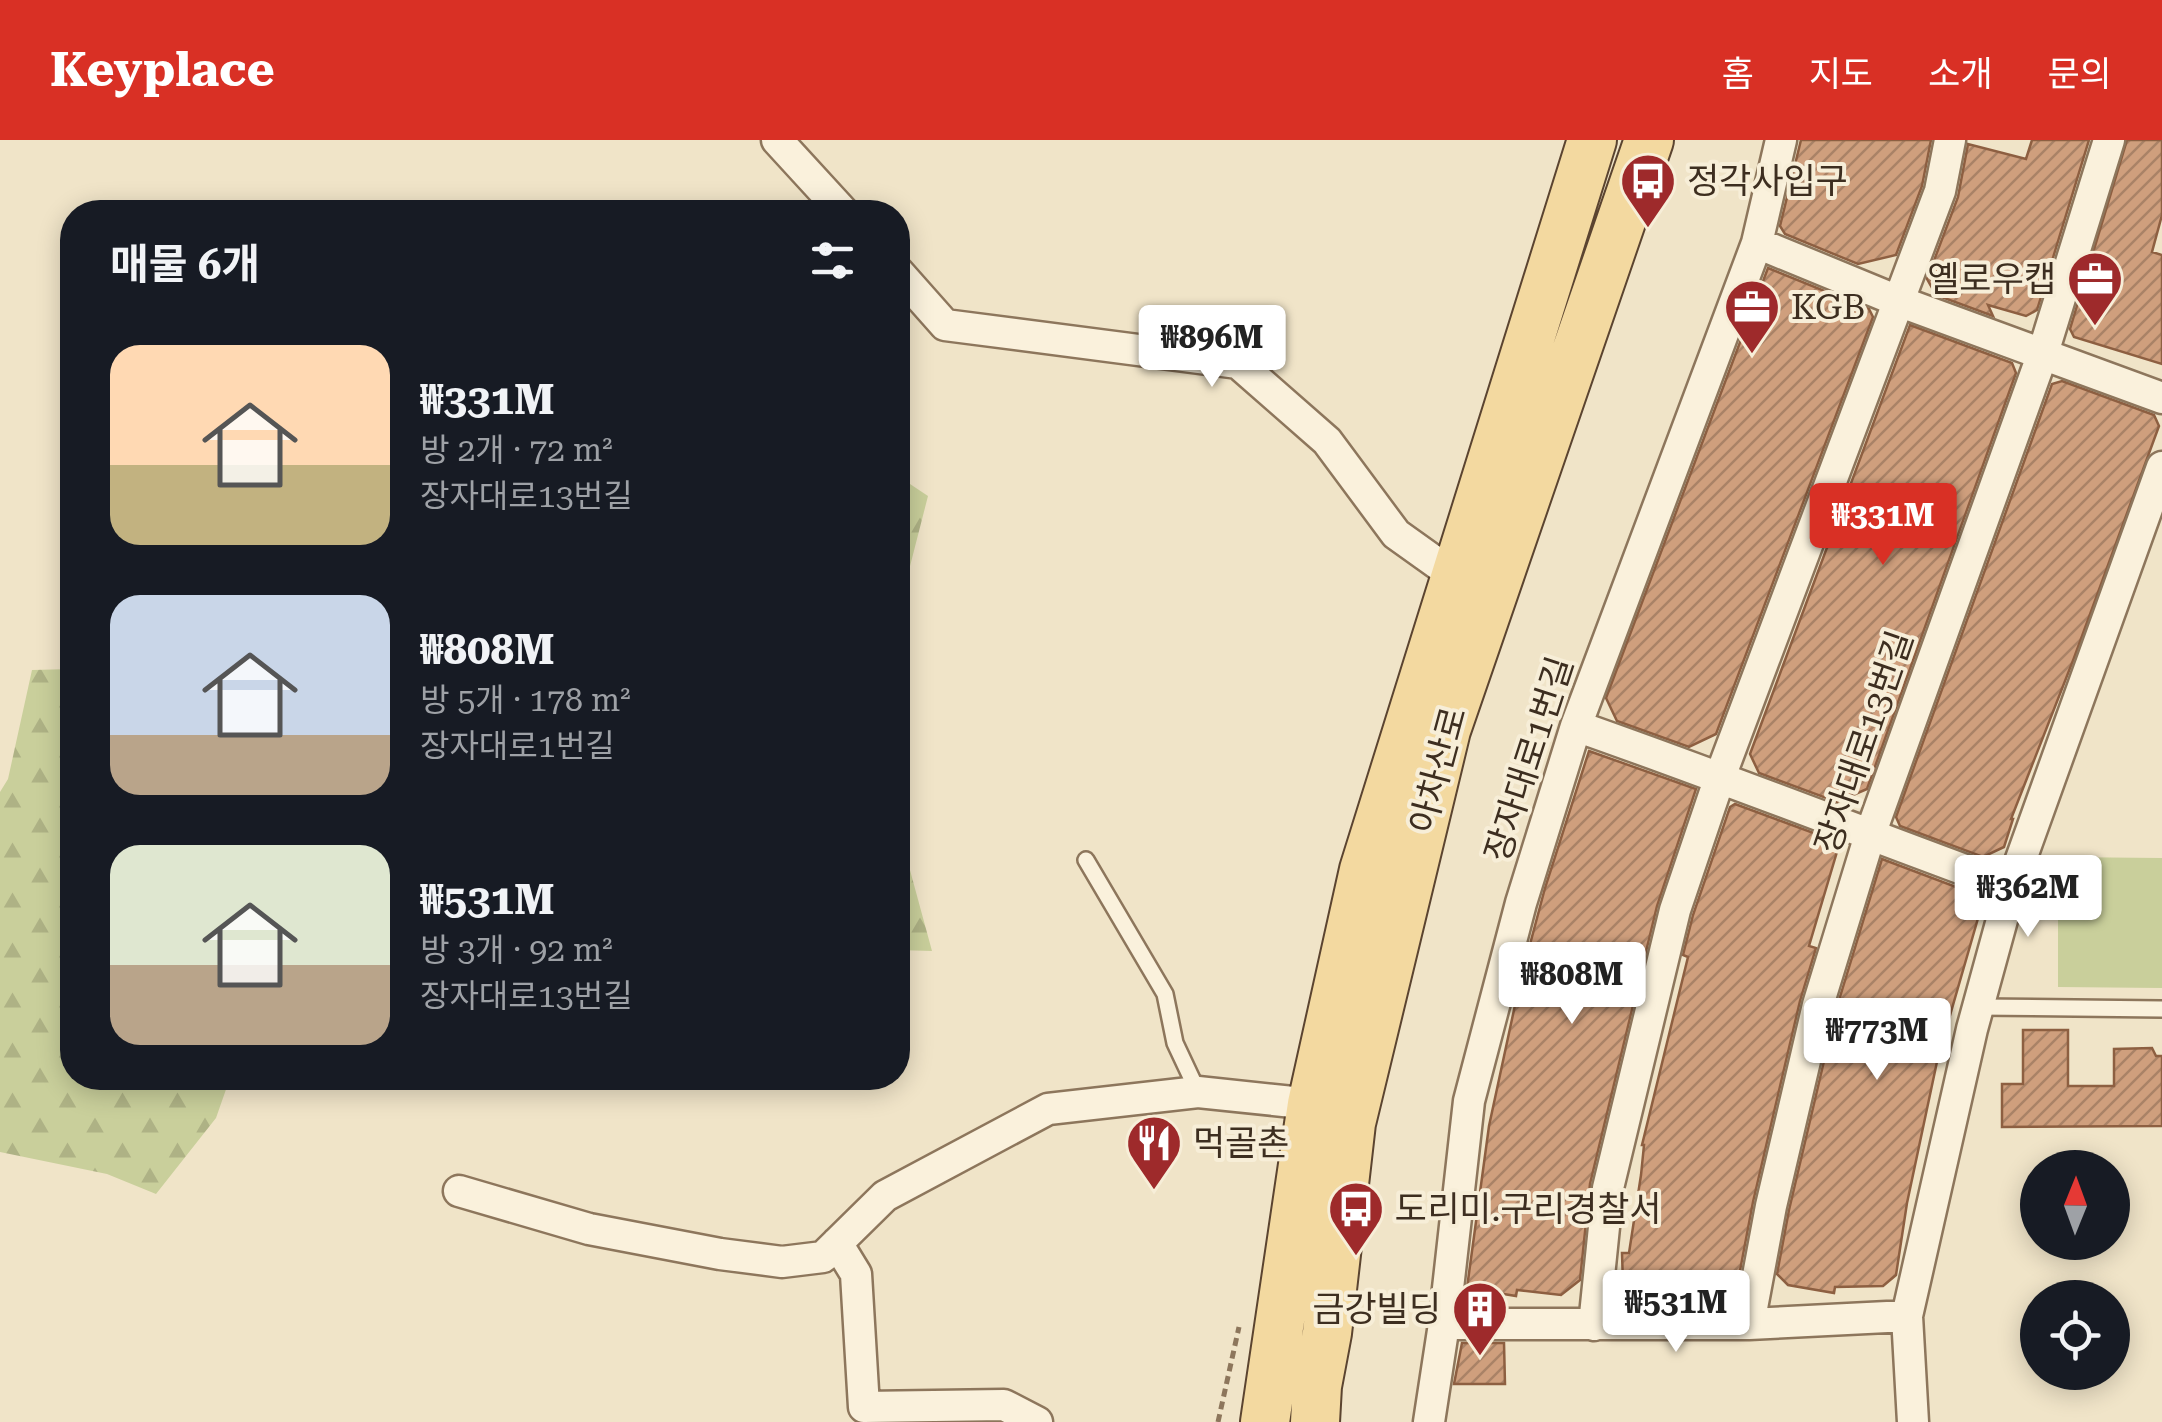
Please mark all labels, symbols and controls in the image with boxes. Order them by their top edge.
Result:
text: Keyplace [50,42,275,98]
text: 홈 [1722,54,1754,95]
text: 지도 [1809,54,1873,95]
text: 소개 [1928,54,1993,95]
text: 문의 [2048,54,2112,95]
bus stop icon: 정각사입구 [1618,151,1678,230]
place label: 정각사입구 [1687,161,1848,202]
icon: filters [805,233,860,288]
text: 매물 6개 [110,240,260,289]
office icon: 옐로우캡 [2065,249,2125,328]
place label: 옐로우캡 [1927,259,2056,300]
office icon: KGB [1722,277,1782,356]
place label: KGB [1791,287,1865,328]
pin: ₩896M [1142,305,1282,390]
text: ₩896M [1161,318,1263,356]
text: ₩331M [420,375,555,424]
icon: home [190,385,310,505]
text: 방 2개 · 72 m² [420,431,613,469]
text: 장자대로13번길 [420,477,632,515]
pin: ₩331M [1813,483,1953,568]
text: ₩331M [1832,496,1934,534]
text: ₩808M [420,625,555,674]
street label: 장자대로13번길 [1807,626,1922,859]
icon: home [190,635,310,755]
street label: 장자대로1번길 [1477,652,1582,867]
text: 방 5개 · 178 m² [420,681,631,719]
street label: 아차산로 [1402,703,1475,838]
text: 장자대로1번길 [420,727,615,765]
pin: ₩362M [1958,855,2098,940]
text: ₩362M [1977,868,2079,906]
text: ₩531M [420,875,555,924]
icon: home [190,885,310,1005]
text: 방 3개 · 92 m² [420,931,613,969]
pin: ₩808M [1502,942,1642,1027]
text: ₩808M [1521,955,1623,993]
text: 장자대로13번길 [420,977,632,1015]
pin: ₩773M [1807,998,1947,1083]
text: ₩773M [1826,1011,1928,1049]
restaurant icon: 먹골촌 [1124,1113,1184,1192]
place label: 먹골촌 [1193,1123,1290,1164]
north arrow [2020,1150,2130,1260]
map controls [2020,1150,2130,1390]
bus stop icon: 도리미.구리경찰서 [1326,1179,1386,1258]
place label: 도리미.구리경찰서 [1395,1189,1662,1230]
pin: ₩531M [1606,1270,1746,1355]
building icon: 금강빌딩 [1450,1279,1510,1358]
button: locate [2020,1280,2130,1390]
text: ₩531M [1625,1283,1727,1321]
place label: 금강빌딩 [1312,1289,1441,1330]

